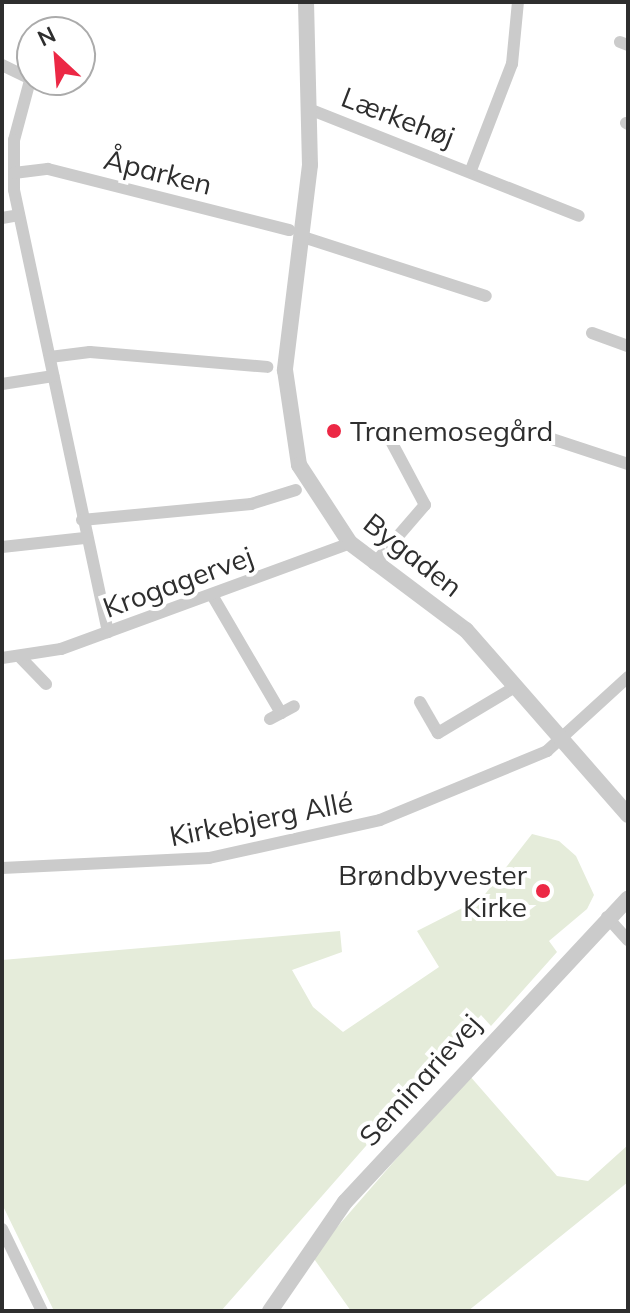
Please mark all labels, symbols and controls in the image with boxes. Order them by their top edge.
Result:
north arrow [16,16,96,96]
text: N [33,20,60,52]
street label: Lærkehøj [337,80,459,154]
street label: Åparken [101,142,215,202]
place label: Tranemosegård [350,414,553,448]
marker: Tranemosegård [325,422,343,440]
street label: Bygaden [357,506,469,604]
street label: Krogagervej [98,539,258,625]
street label: Kirkebjerg Allé [167,785,355,853]
place label: Brøndbyvester Kirke [338,858,527,924]
marker: Brøndbyvester Kirke [534,882,552,900]
street label: Seminarievej [352,1007,488,1153]

